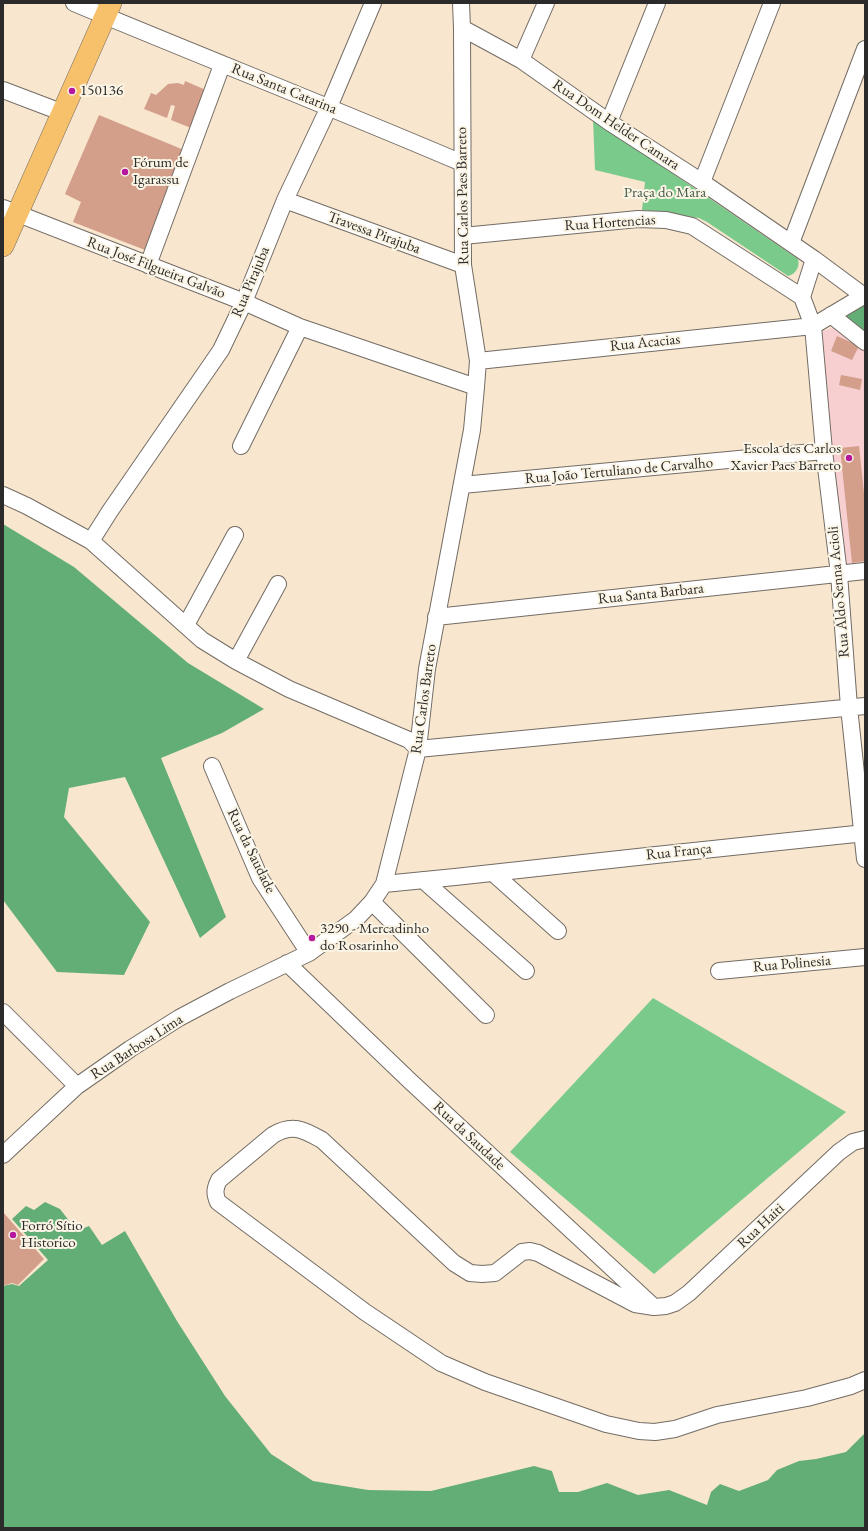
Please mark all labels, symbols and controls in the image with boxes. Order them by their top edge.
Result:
street label: Rua Santa Catarina [229,60,339,118]
street label: Rua Dom Helder Camara [549,76,683,174]
place label: 150136 [80,82,123,100]
marker: 150136 [67,86,77,96]
street label: Rua Carlos Paes Barreto [453,127,473,265]
place label: Fórum de Igarassu [133,154,189,189]
marker: Fórum de Igarassu [120,167,130,177]
park label: Praça do Mara [624,184,706,202]
street label: Travessa Pirajuba [325,208,423,258]
street label: Rua Hortencias [564,211,656,235]
street label: Rua José Filgueira Galvão [84,233,228,303]
street label: Rua Pirajuba [228,244,274,320]
street label: Rua Acacias [609,330,681,356]
place label: Escola des Carlos Xavier Paes Barreto [731,440,841,475]
marker: Escola des Carlos Xavier Paes Barreto [844,453,854,463]
street label: Rua João Tertuliano de Carvalho [524,454,714,488]
street label: Rua Aldo Senna Acioli [824,526,854,658]
street label: Rua Santa Barbara [597,579,705,609]
street label: Rua Carlos Barreto [407,643,441,755]
street label: Rua da Saudade [223,806,279,896]
street label: Rua França [645,840,713,864]
place label: 3290 - Mercadinho do Rosarinho [320,920,429,955]
marker: 3290 - Mercadinho do Rosarinho [307,933,317,943]
street label: Rua Polinesia [752,952,832,976]
street label: Rua Barbosa Lima [87,1010,187,1084]
street label: Rua da Saudade [429,1098,509,1174]
street label: Rua Haiti [734,1200,788,1252]
place label: Forró Sítio Historico [21,1217,83,1252]
marker: Forró Sítio Historico [8,1230,18,1240]

